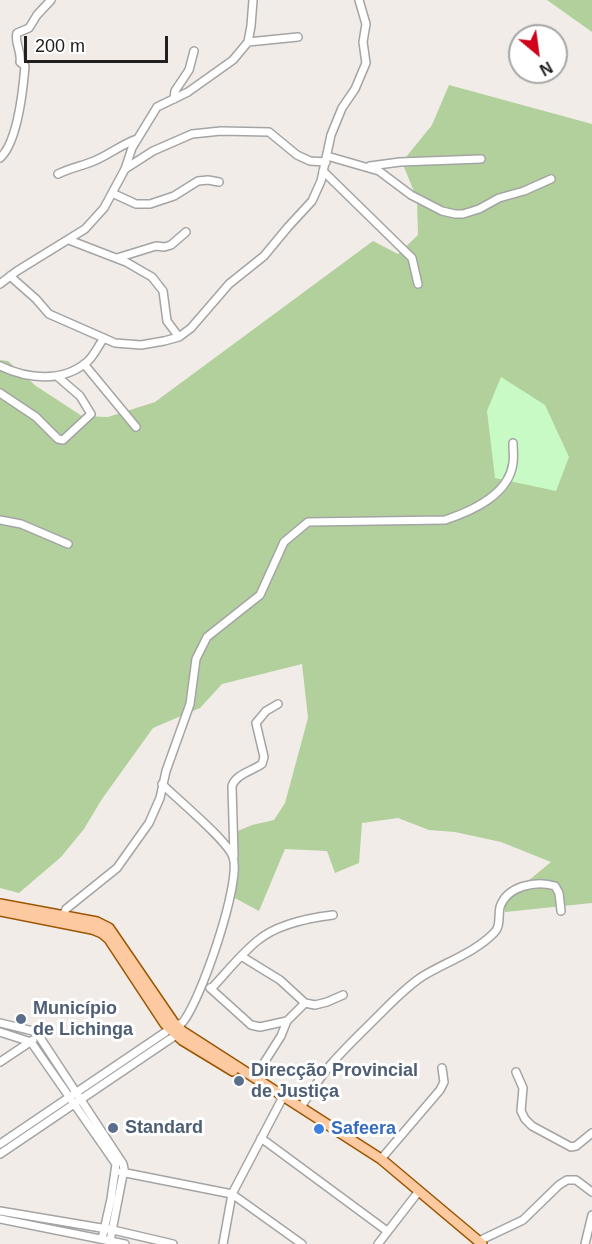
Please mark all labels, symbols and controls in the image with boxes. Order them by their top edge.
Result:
scale bar [27,24,171,62]
north arrow [508,24,568,84]
text: 200 m [35,36,85,56]
text: N [537,58,555,79]
place label: Município de Lichinga [33,998,133,1040]
marker: Município de Lichinga [14,1012,28,1026]
place label: Direcção Provincial de Justiça [251,1060,418,1102]
marker: Direcção Provincial de Justiça [232,1074,246,1088]
place label: Standard [125,1117,203,1139]
place label: Safeera [331,1118,396,1140]
marker: Standard [106,1121,120,1135]
marker: Safeera [312,1122,326,1136]

